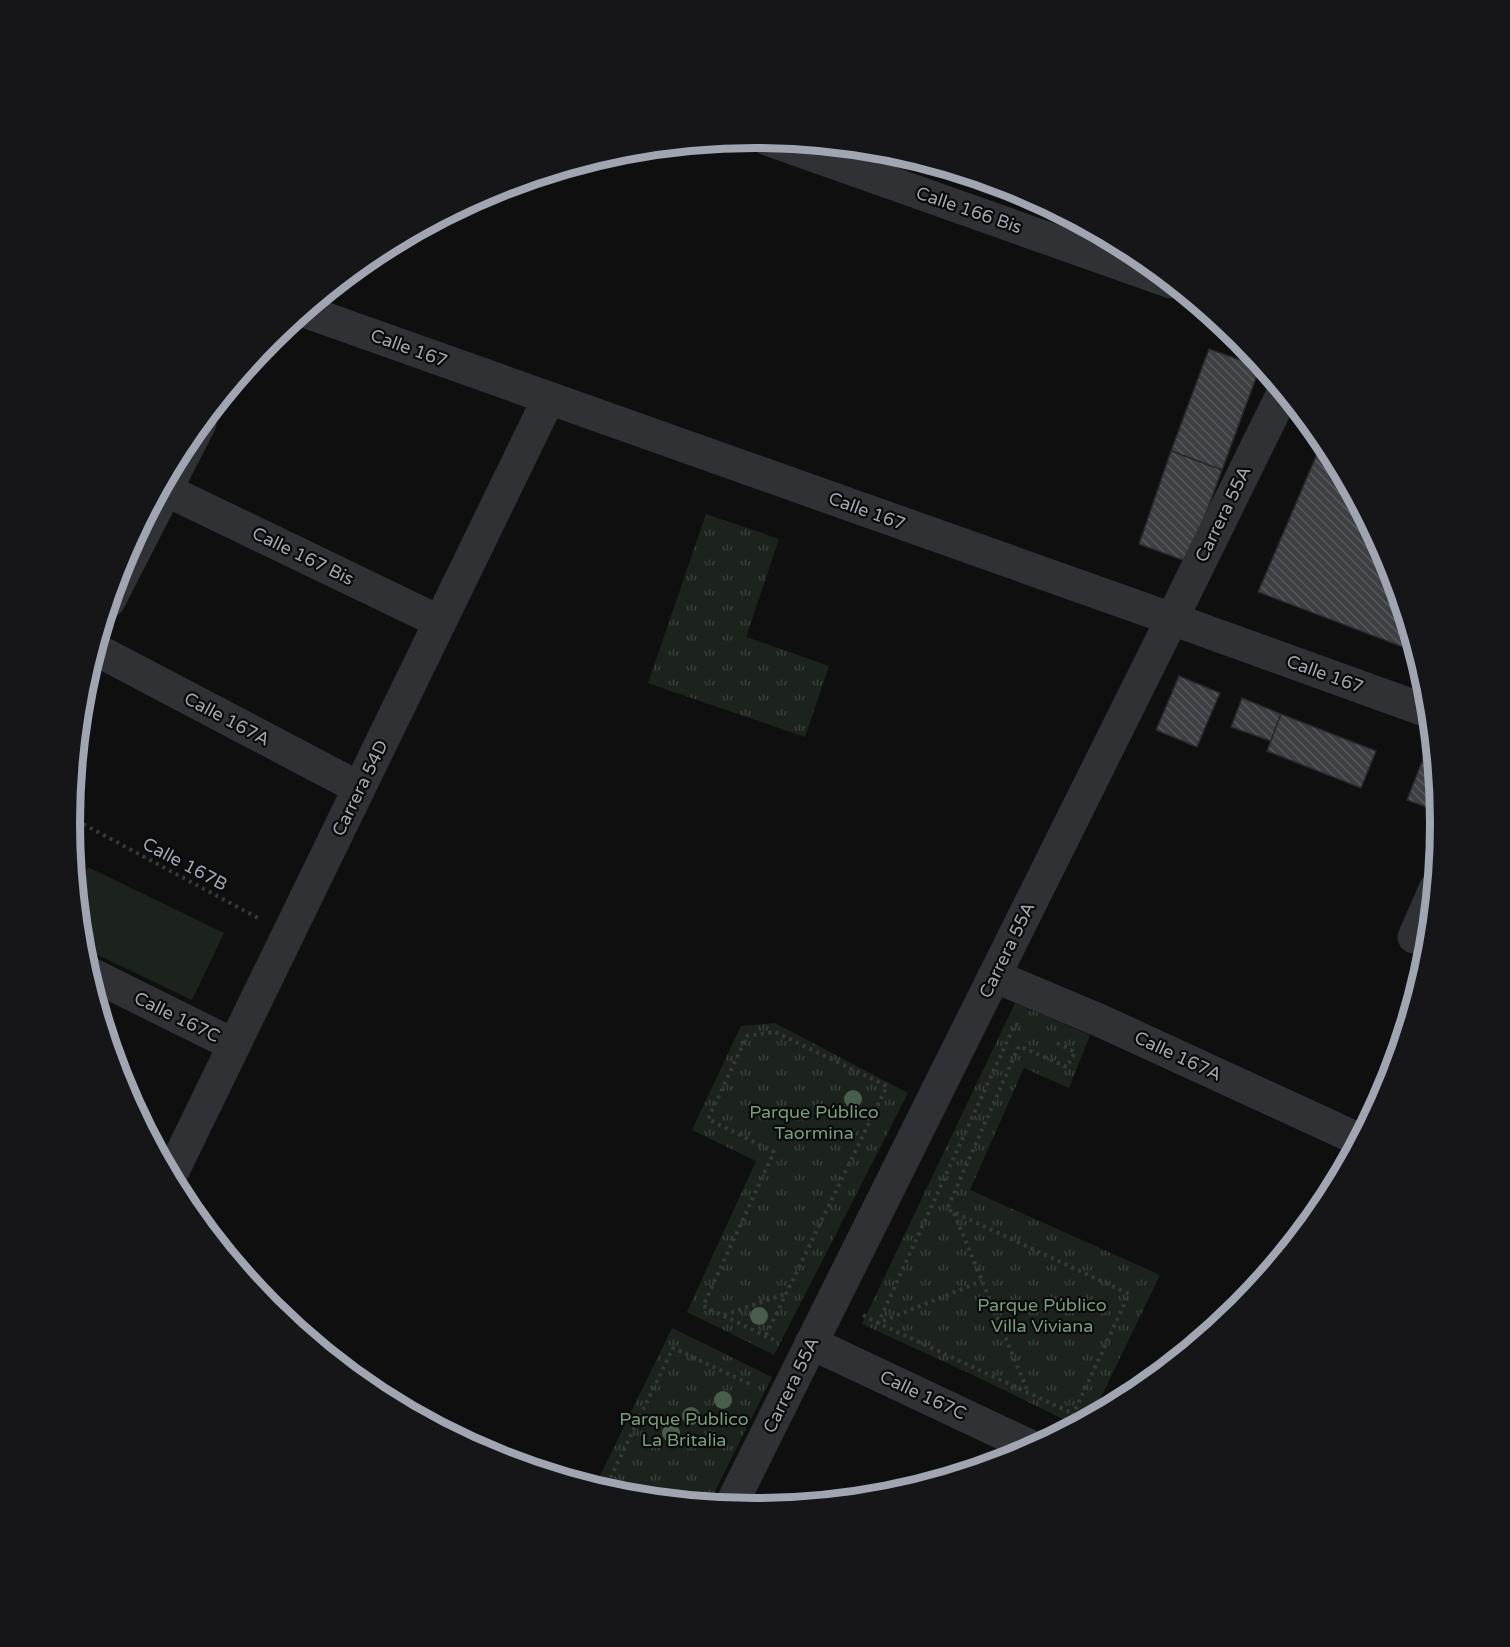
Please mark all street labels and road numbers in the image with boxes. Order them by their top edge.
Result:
street label: Calle 166 Bis [913,182,1025,238]
street label: Calle 167 [367,324,451,372]
street label: Carrera 55A [1190,462,1256,566]
street label: Calle 167 [825,487,909,535]
street label: Calle 167 Bis [249,522,357,590]
street label: Calle 167 [1283,650,1367,698]
street label: Calle 167A [180,687,274,751]
street label: Carrera 54D [327,736,393,840]
street label: Calle 167B [139,832,231,896]
street label: Carrera 55A [974,898,1040,1002]
street label: Calle 167C [130,987,224,1047]
street label: Calle 167A [1131,1026,1225,1086]
street label: Carrera 55A [758,1333,824,1437]
street label: Calle 167C [876,1365,970,1425]

